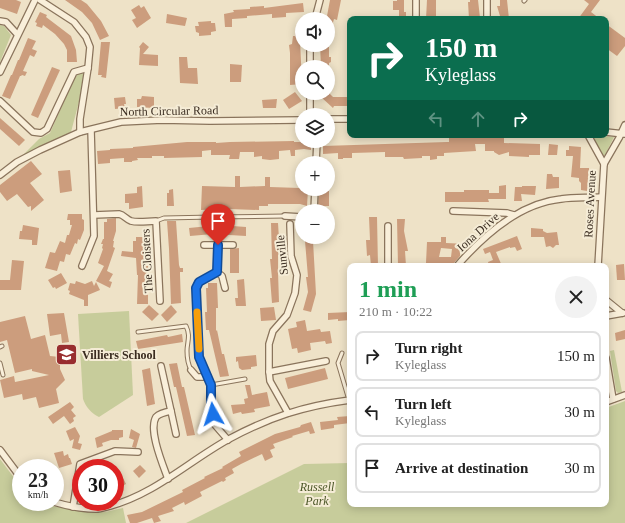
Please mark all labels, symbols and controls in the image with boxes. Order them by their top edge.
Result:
map controls [295,12,335,244]
button: sound [295,12,335,52]
icon: right [359,32,411,84]
text: 150 m [425,32,497,63]
button: search [295,60,335,100]
text: Kyleglass [425,65,496,85]
street label: North Circular Road [120,103,218,119]
button: layers [295,108,335,148]
icon: left [425,108,447,130]
icon: ahead [467,108,489,130]
icon: right [509,108,531,130]
button: + [295,156,335,196]
street label: Roses Avenue [581,170,599,238]
pin [201,204,235,245]
button: − [295,204,335,244]
icon: arrive [207,210,229,232]
street label: Iona Drive [454,210,502,254]
street label: The Cloisters [138,228,156,293]
street label: Sunville [273,234,291,276]
text: 1 min [359,276,417,302]
button: close [555,276,597,318]
text: 210 m · 10:22 [359,304,432,319]
text: Turn right [395,340,462,356]
school or university icon: Villiers School [54,342,80,368]
icon: right [361,345,383,367]
place label: Villiers School [82,348,157,362]
text: 150 m [557,348,595,364]
text: Kyleglass [395,357,446,372]
position arrow [192,393,234,435]
text: Turn left [395,396,452,412]
icon: left [361,401,383,423]
text: 30 m [565,404,595,420]
text: Kyleglass [395,413,446,428]
icon: arrive [361,457,383,479]
speed limit sign: 30 [72,459,124,511]
text: Arrive at destination [395,460,528,476]
text: 30 m [565,460,595,476]
text: 23 [28,469,48,491]
park label: Russell Park [299,480,335,508]
text: km/h [28,489,48,500]

